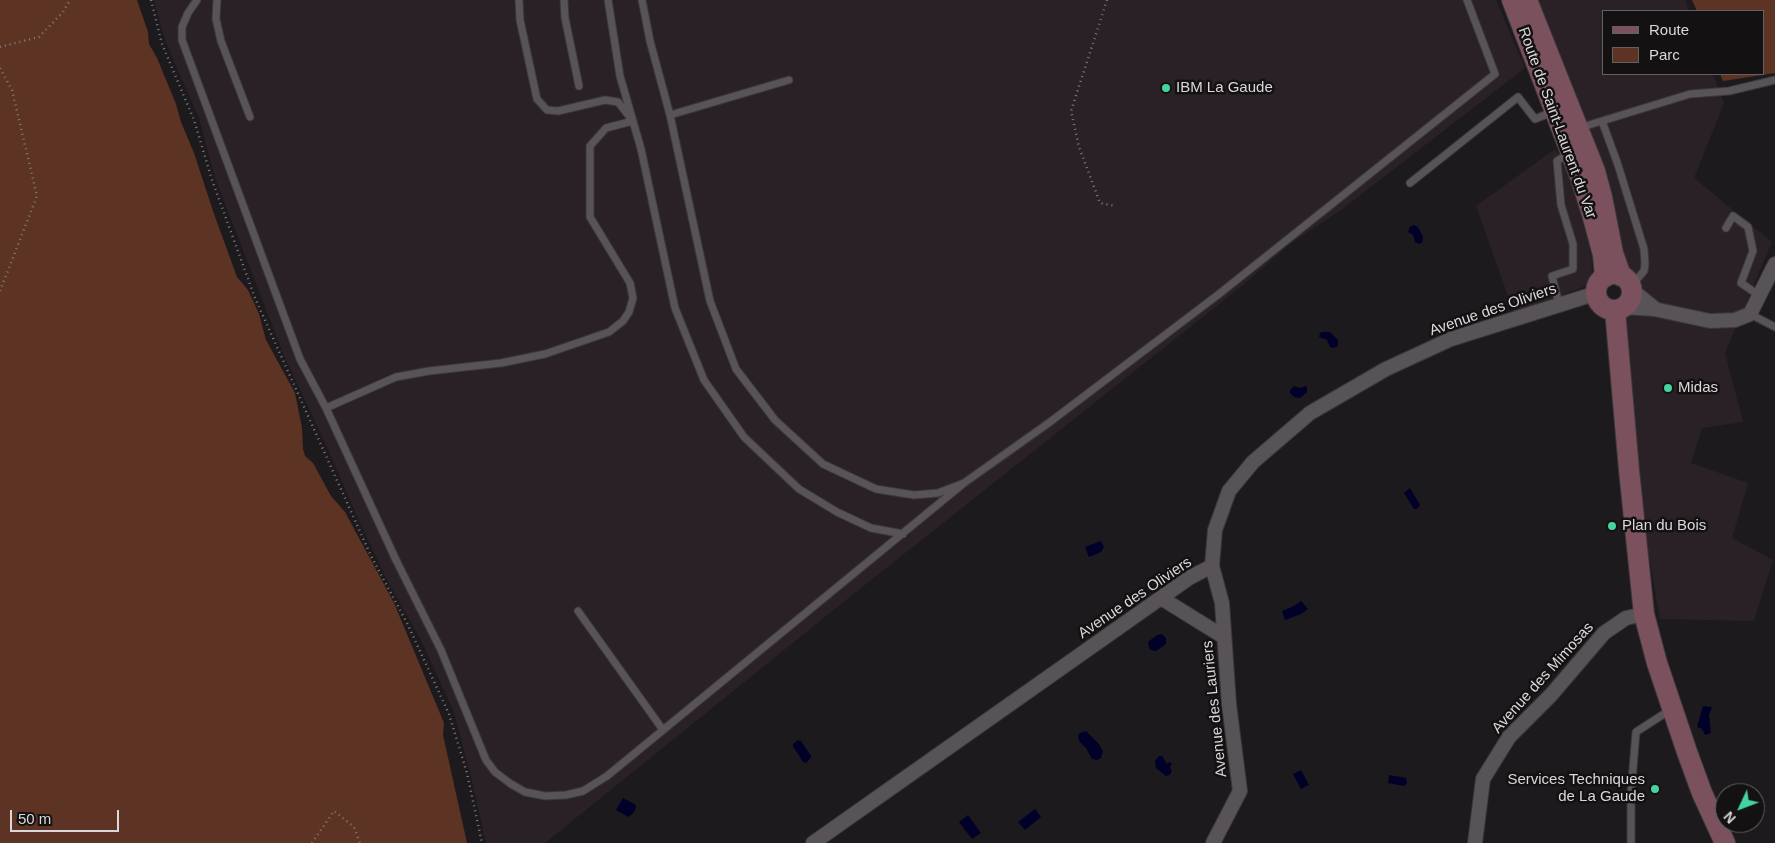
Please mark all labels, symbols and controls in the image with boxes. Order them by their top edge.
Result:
legend [1602,10,1765,75]
text: Route [1649,21,1689,38]
street label: Route de Saint-Laurent du Var [1514,25,1600,221]
text: Parc [1649,46,1680,63]
place label: IBM La Gaude [1176,79,1273,97]
marker: IBM La Gaude [1160,82,1172,94]
street label: Avenue des Oliviers [1427,280,1559,340]
place label: Midas [1678,379,1718,397]
marker: Midas [1662,382,1674,394]
place label: Plan du Bois [1622,517,1706,535]
marker: Plan du Bois [1606,520,1618,532]
street label: Avenue des Oliviers [1075,553,1195,643]
street label: Avenue des Mimosas [1488,619,1598,737]
street label: Avenue des Lauriers [1199,640,1231,778]
place label: Services Techniques de La Gaude [1507,771,1645,806]
marker: Services Techniques de La Gaude [1649,783,1661,795]
north arrow [1715,783,1765,833]
scale bar [12,800,121,832]
text: N [1720,808,1739,827]
text: 50 m [18,810,51,827]

